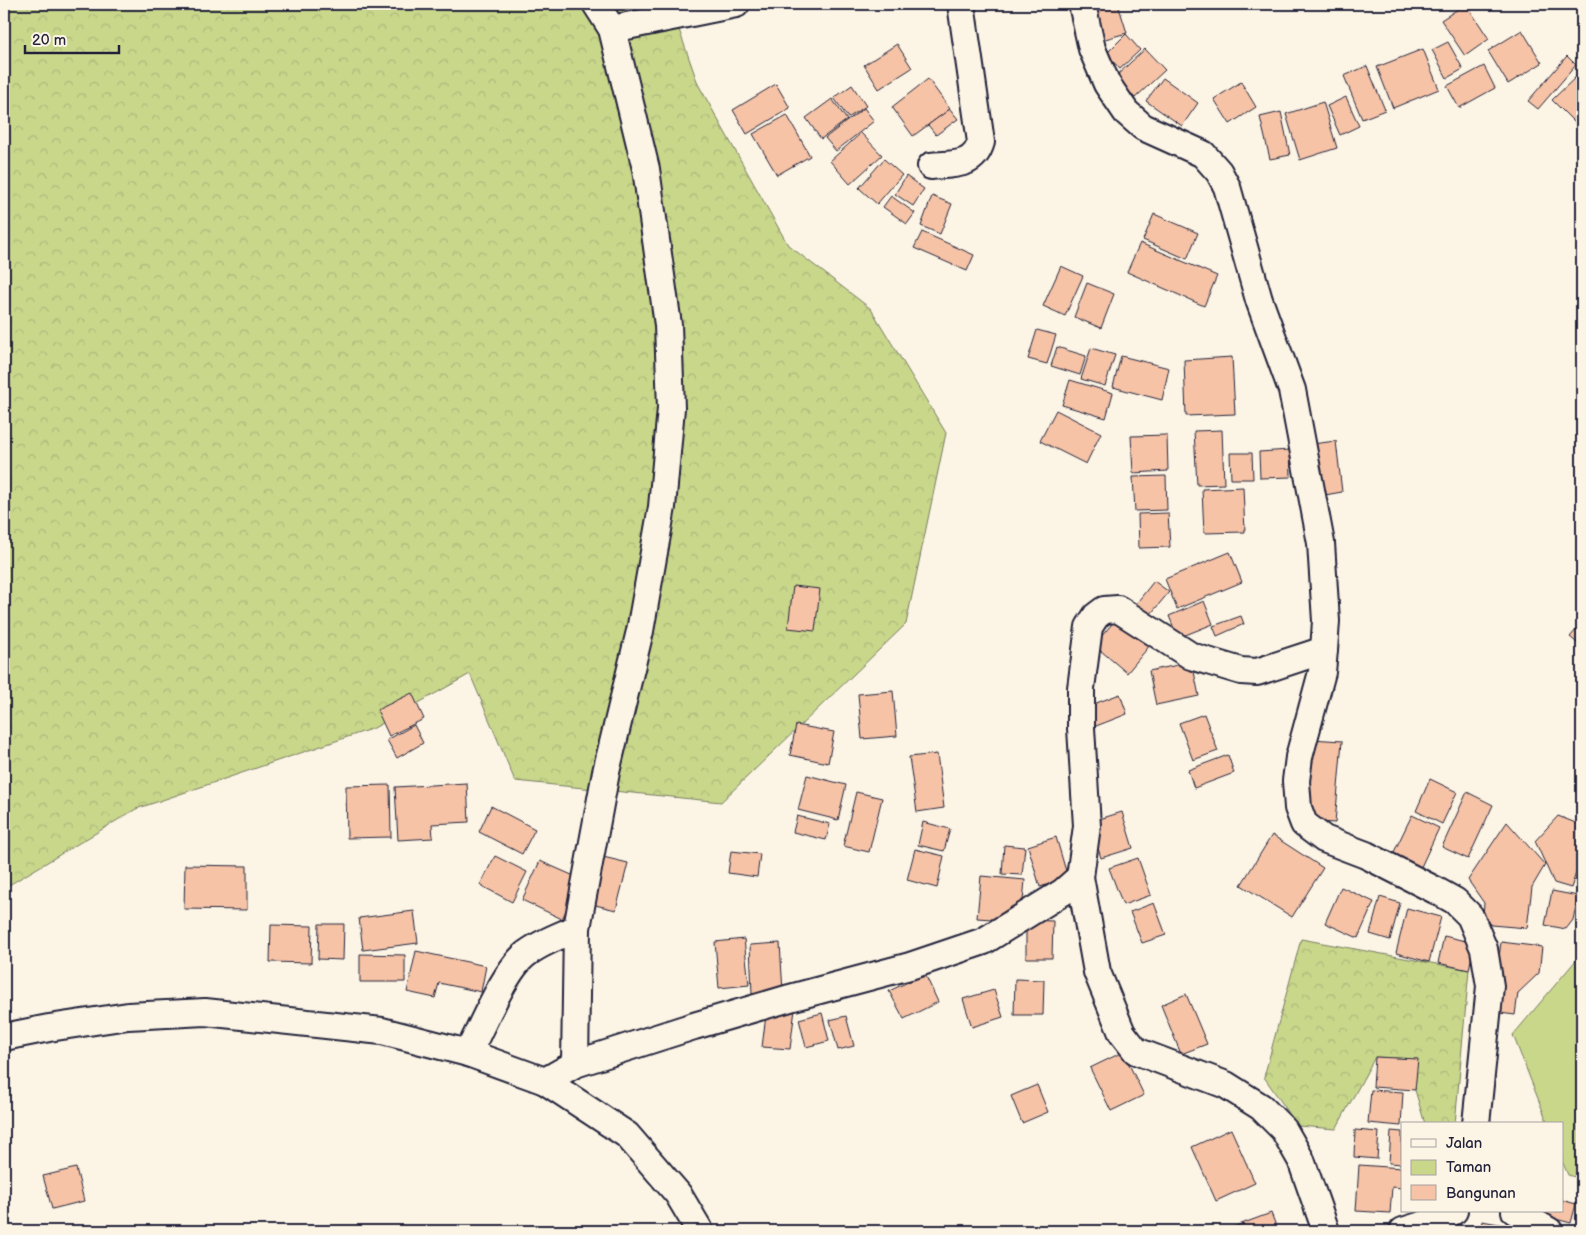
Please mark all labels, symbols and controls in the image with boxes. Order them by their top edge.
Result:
scale bar [25,22,119,54]
text: 20 m [32,31,66,50]
legend [1401,1122,1564,1212]
text: Jalan [1446,1134,1482,1153]
text: Taman [1446,1158,1491,1177]
text: Bangunan [1446,1184,1516,1203]

